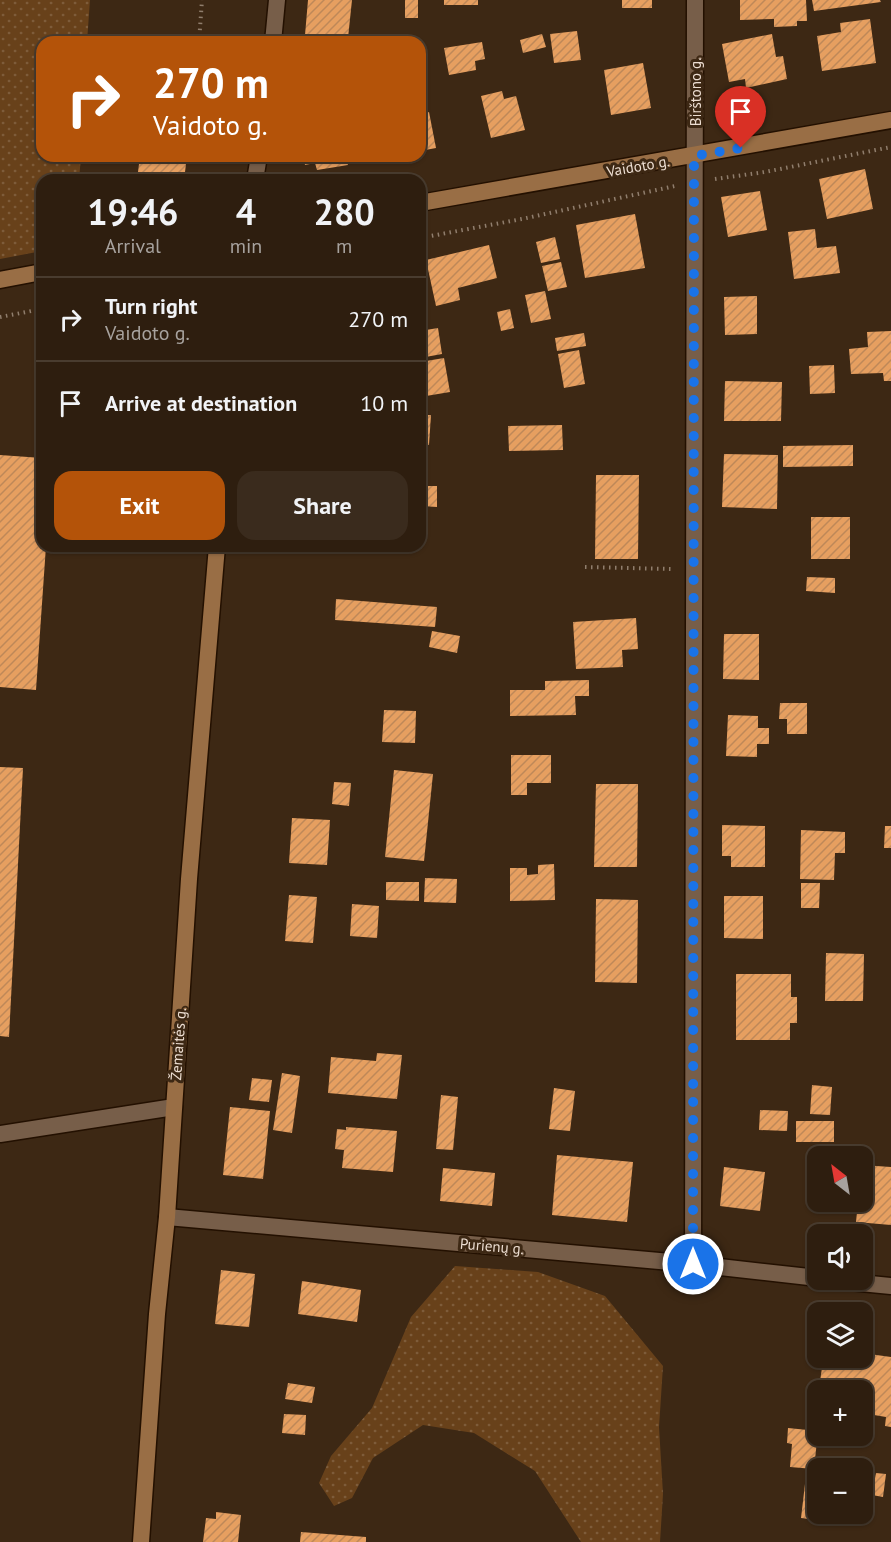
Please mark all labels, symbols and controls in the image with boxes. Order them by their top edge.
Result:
text: 270 m [153,55,269,110]
street label: Birštono g. [686,58,705,126]
icon: right [54,60,132,138]
pin [715,86,766,148]
icon: arrive [724,95,757,128]
text: Vaidoto g. [153,108,267,142]
street label: Vaidoto g. [604,151,671,181]
text: 19:46 [87,188,179,235]
text: 4 [236,188,256,235]
text: 280 [314,188,375,235]
text: Arrival [105,233,161,259]
text: min [230,233,262,259]
text: m [336,233,352,259]
text: Turn right [105,292,197,320]
icon: right [54,303,87,336]
text: 270 m [348,305,408,333]
text: Vaidoto g. [105,320,190,346]
icon: arrive [54,387,87,420]
text: Arrive at destination [105,389,297,417]
text: 10 m [360,389,408,417]
button: Exit [54,471,225,540]
button: Share [237,471,408,540]
street label: Žemaitės g. [166,1007,190,1081]
north arrow [807,1146,873,1212]
map controls [807,1146,873,1524]
button: sound [807,1224,873,1290]
position arrow [661,1232,725,1296]
street label: Purienų g. [459,1234,525,1258]
button: layers [807,1302,873,1368]
button: + [807,1380,873,1446]
button: − [807,1458,873,1524]

